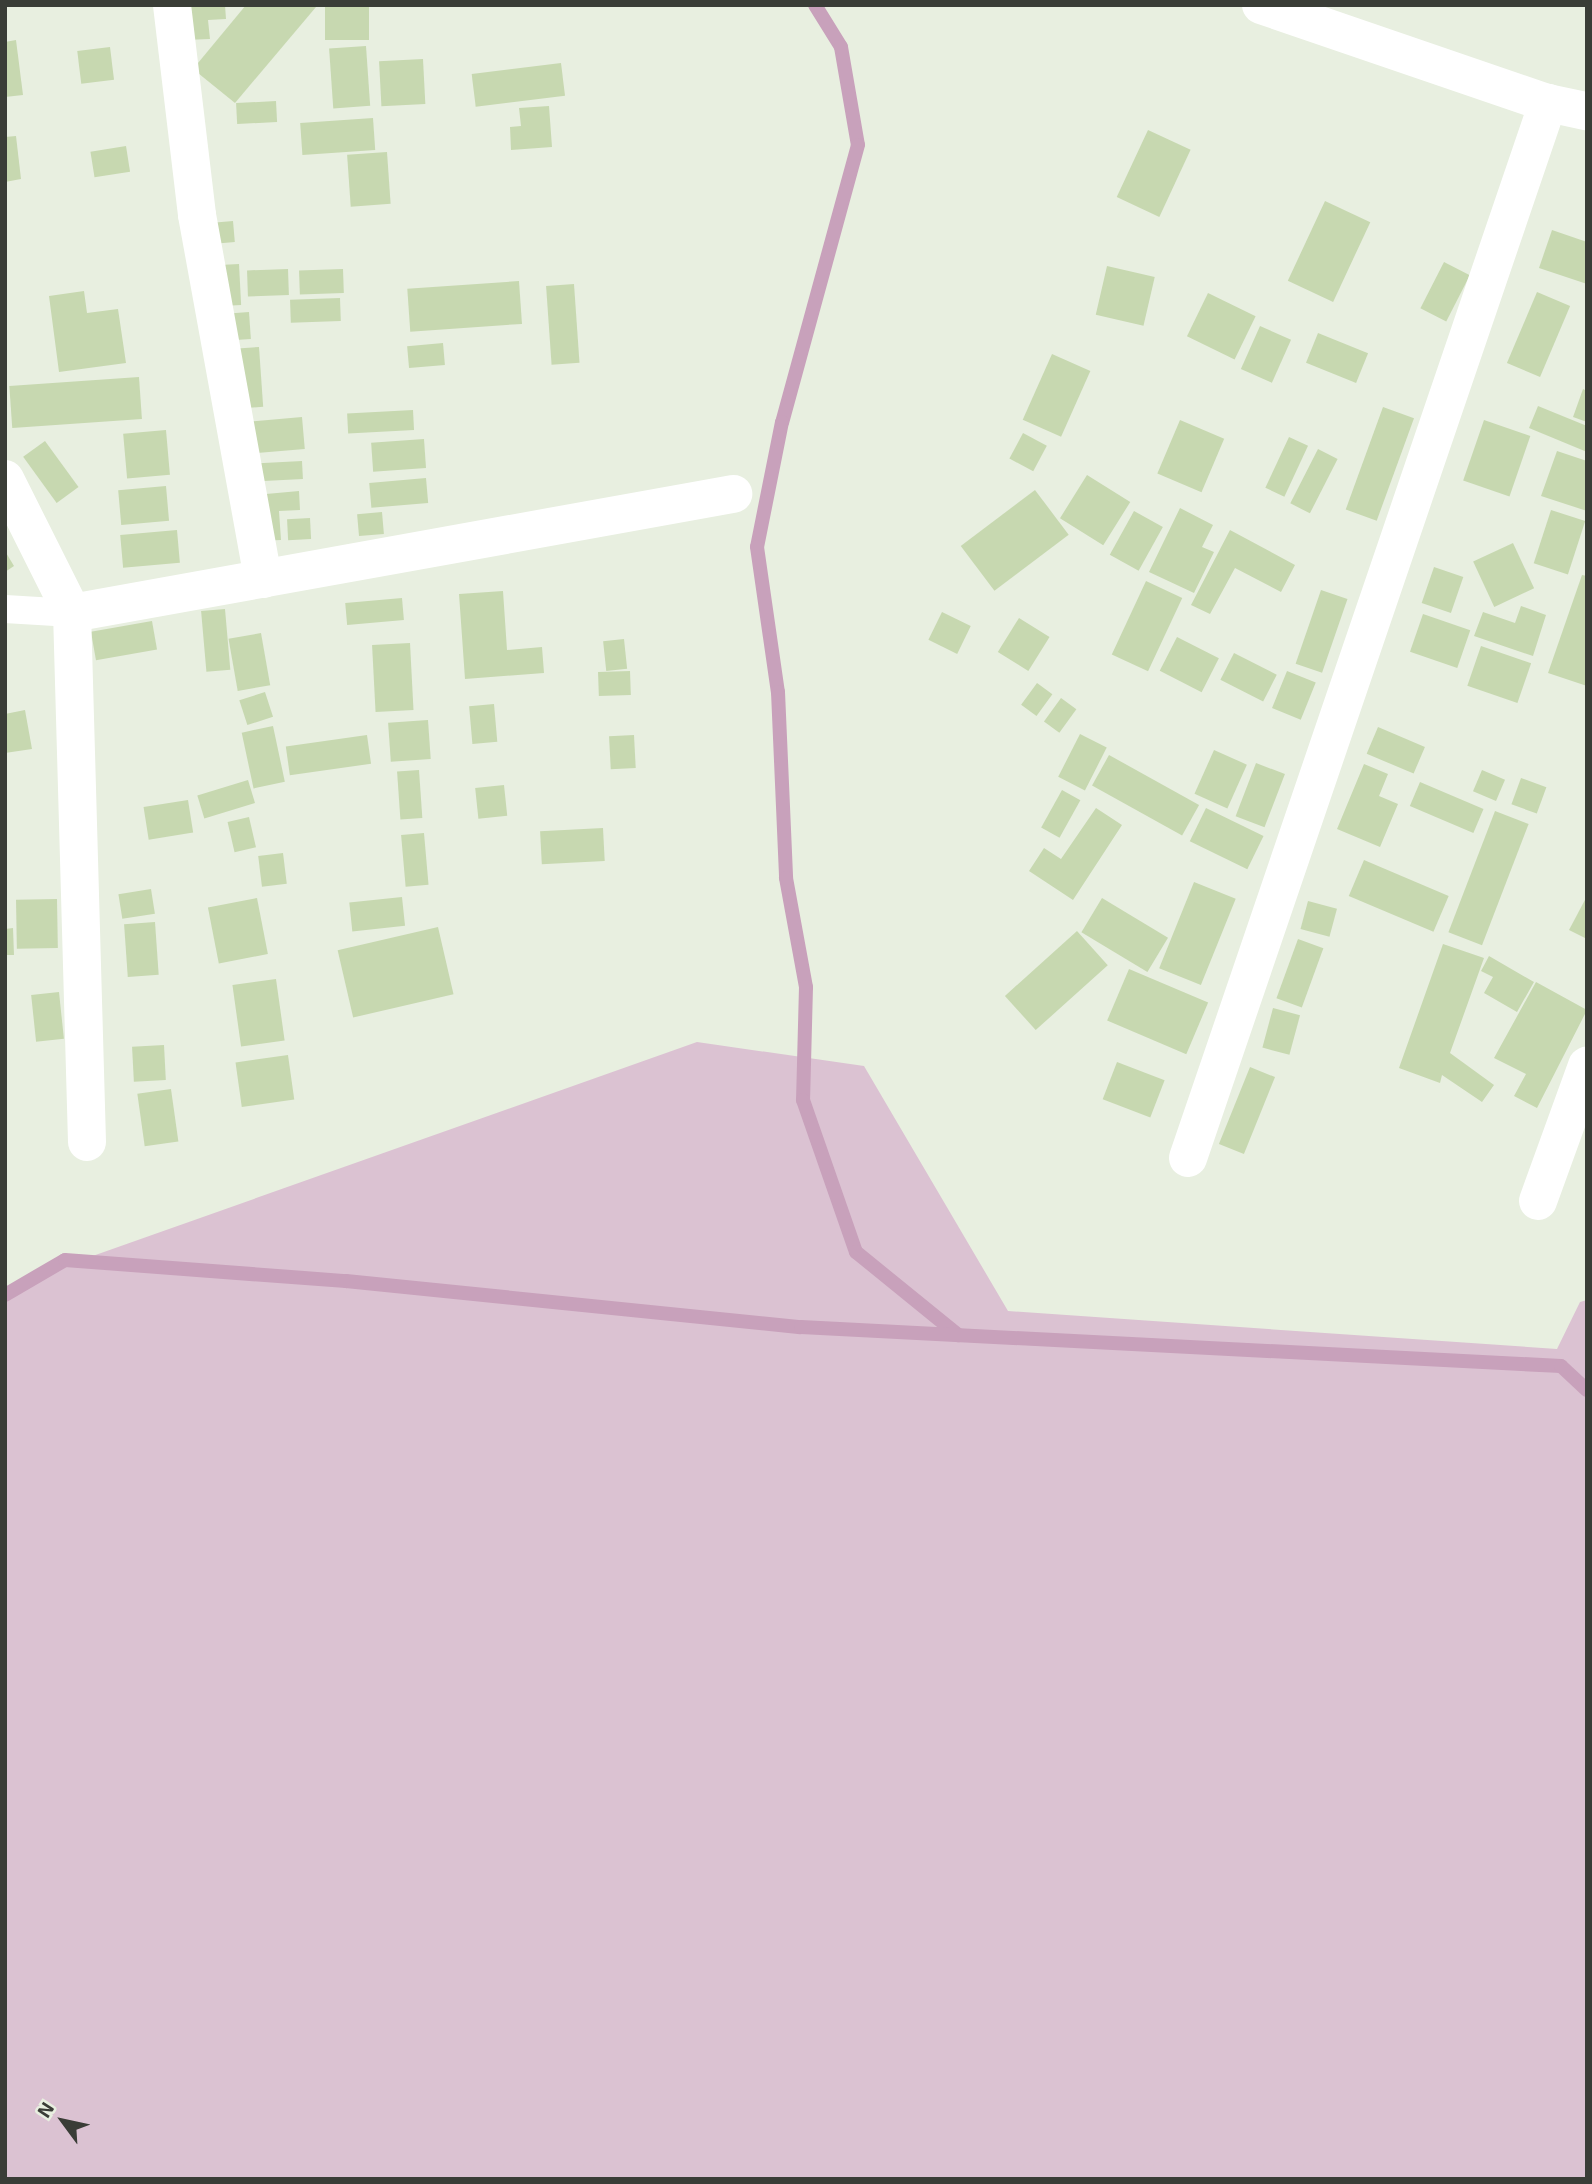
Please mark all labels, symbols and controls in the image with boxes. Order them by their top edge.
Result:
north arrow [28,2086,98,2156]
text: N [32,2097,58,2121]

